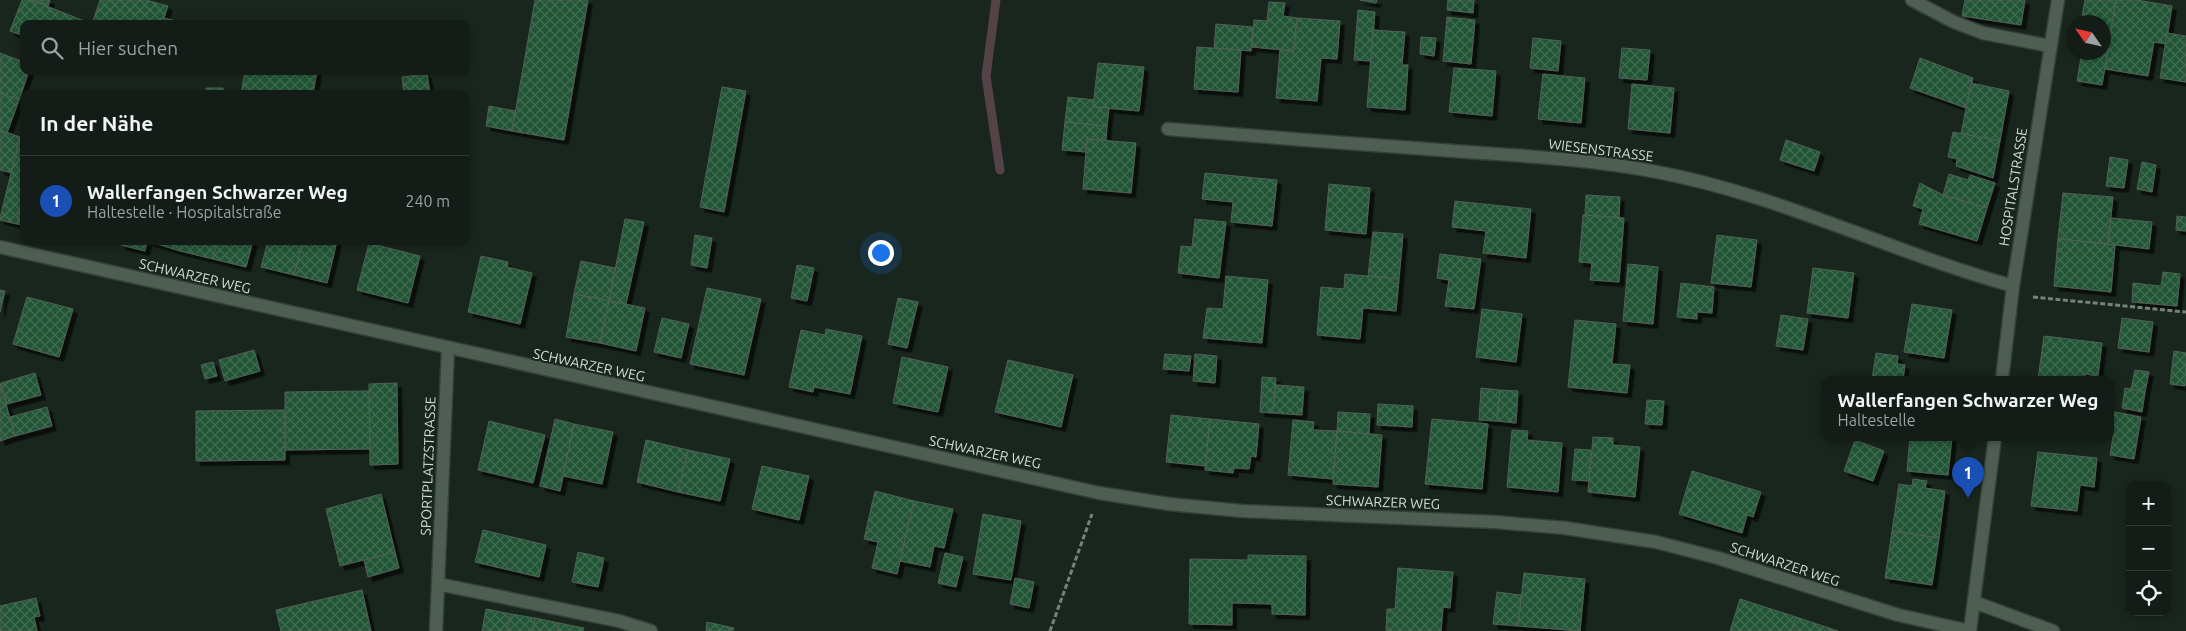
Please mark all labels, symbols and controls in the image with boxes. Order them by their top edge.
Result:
north arrow [2066,15,2111,60]
search box [20,20,470,75]
icon: search [38,34,66,62]
text: Hier suchen [78,37,178,59]
text: In der Nähe [40,111,153,135]
street label: HOSPITALSTRASSE [1996,127,2030,247]
street label: WIESENSTRASSE [1548,136,1655,164]
text: Wallerfangen Schwarzer Weg [87,181,348,203]
text: 1 [51,192,61,210]
text: 240 m [405,192,450,210]
text: Haltestelle · Hospitalstraße [87,203,282,221]
your location [868,240,894,266]
street label: SCHWARZER WEG [138,255,252,297]
street label: SCHWARZER WEG [532,345,646,385]
popup [1822,376,2114,441]
text: Wallerfangen Schwarzer Weg [1838,389,2098,411]
street label: SPORTPLATZSTRASSE [418,396,438,536]
text: Haltestelle [1838,411,1916,429]
street label: SCHWARZER WEG [928,432,1042,472]
pin: 1 [1952,457,1984,498]
map controls [2126,481,2171,616]
button: + [2126,481,2171,526]
street label: SCHWARZER WEG [1326,492,1440,512]
button: − [2126,526,2171,571]
street label: SCHWARZER WEG [1728,539,1842,589]
button: locate [2126,571,2171,616]

